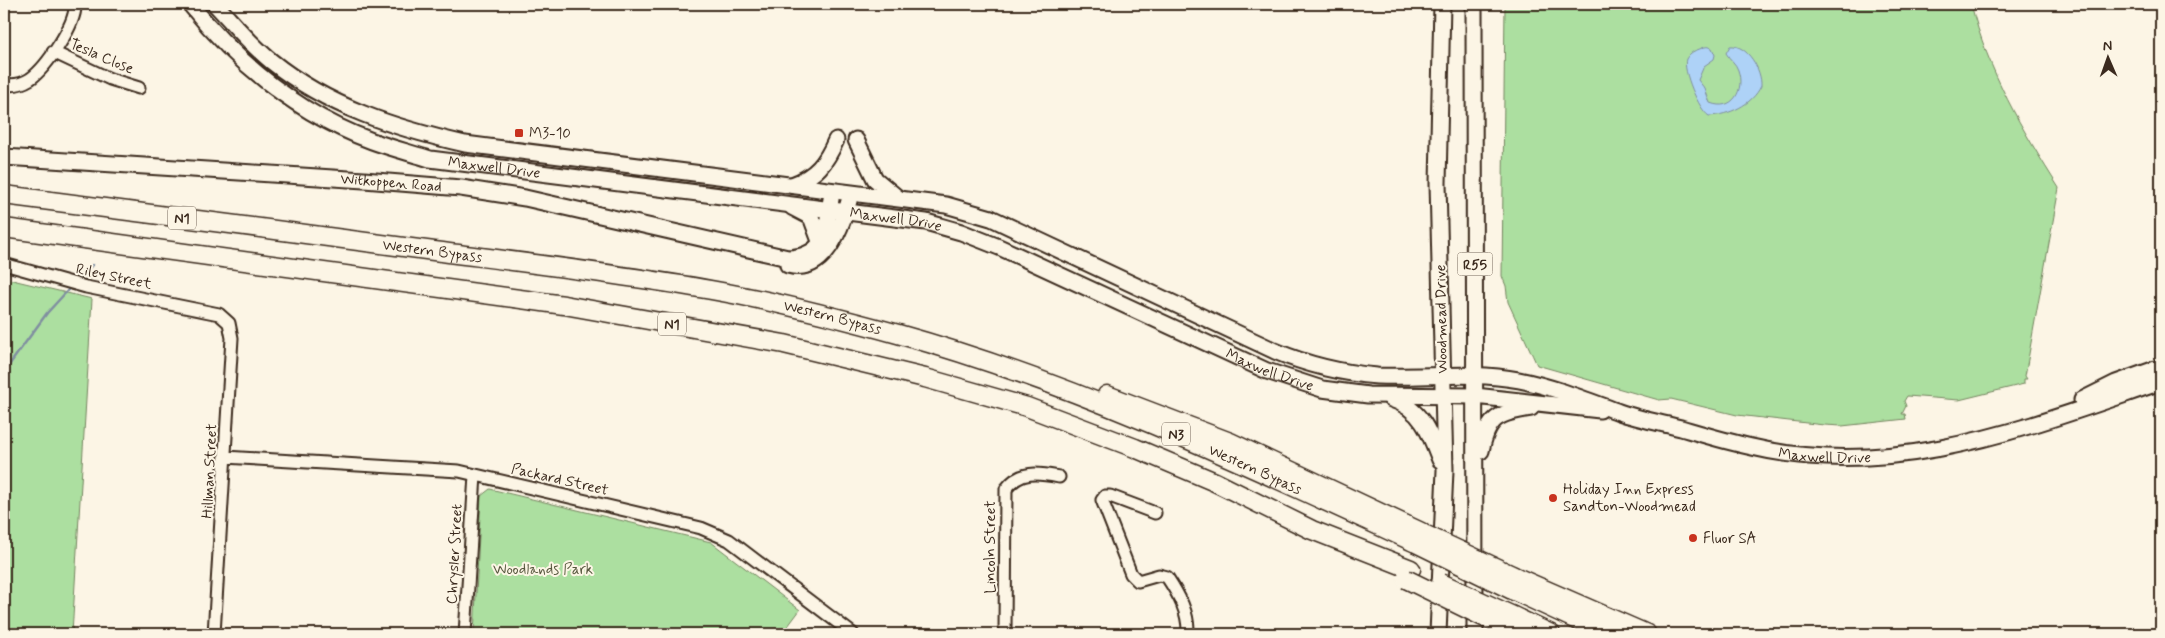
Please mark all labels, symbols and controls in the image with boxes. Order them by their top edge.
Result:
north arrow [2082,32,2132,82]
street label: Tesla Close [66,34,137,79]
text: N [2103,37,2113,55]
place label: M3-10 [529,124,571,144]
marker: M3-10 [513,127,525,139]
street label: Maxwell Drive [447,152,542,184]
street label: Witkoppen Road [340,170,442,197]
street label: Maxwell Drive [848,203,944,237]
road number: N1 [168,207,196,230]
street label: Western Bypass [381,235,484,268]
road number: R55 [1458,252,1492,276]
street label: Riley Street [74,259,154,295]
street label: Woodmead Drive [1431,264,1453,374]
street label: Western Bypass [781,296,884,340]
road number: N1 [658,312,686,336]
street label: Maxwell Drive [1222,344,1316,397]
road number: N3 [1162,422,1190,446]
street label: Hillman Street [198,423,222,519]
street label: Western Bypass [1205,441,1305,500]
street label: Maxwell Drive [1777,443,1872,469]
street label: Packard Street [509,459,610,501]
place label: Holiday Inn Express Sandton-Woodmead [1563,480,1696,517]
marker: Holiday Inn Express Sandton-Woodmead [1547,492,1559,504]
street label: Lincoln Street [981,500,1001,594]
street label: Chrysler Street [442,503,468,605]
place label: Fluor SA [1703,529,1757,549]
marker: Fluor SA [1687,532,1699,544]
park label: Woodlands Park [493,560,593,580]

